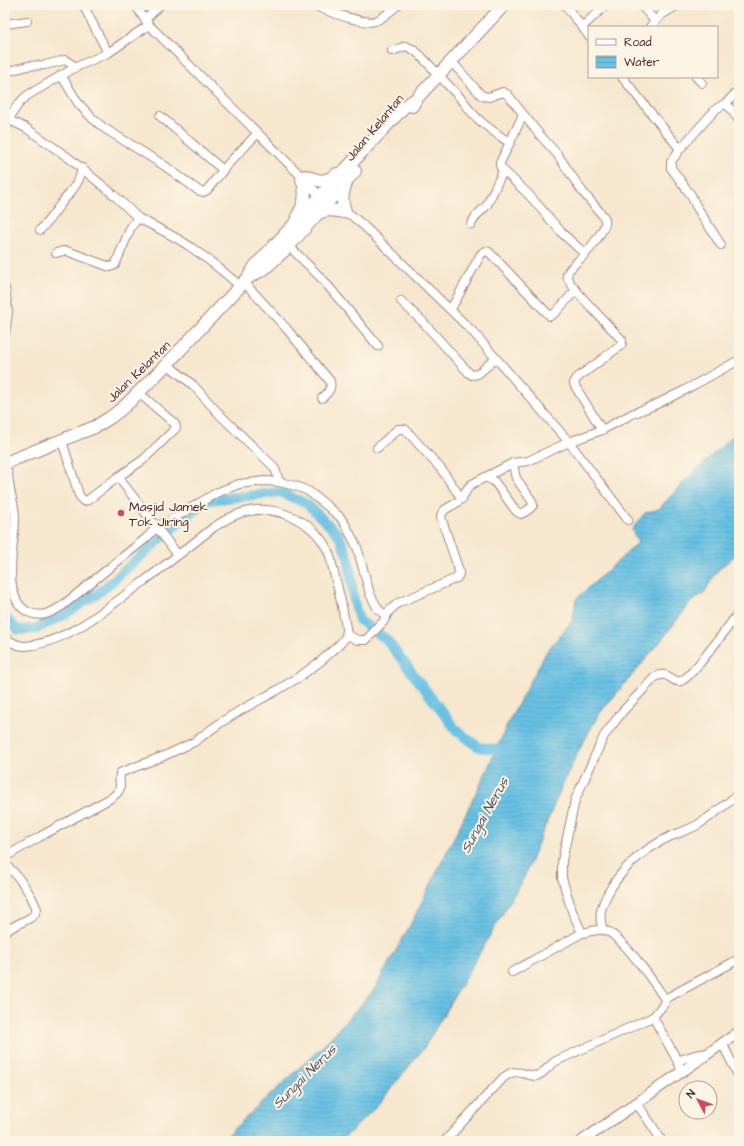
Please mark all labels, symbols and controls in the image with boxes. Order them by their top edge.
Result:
legend [588,26,718,78]
text: Road [624,34,652,51]
text: Water [624,54,660,71]
street label: Jalan Kelantan [341,90,408,165]
street label: Jalan Kelantan [103,336,175,407]
place label: Masjid Jamek Tok Jiring [129,498,208,532]
marker: Masjid Jamek Tok Jiring [116,508,126,518]
water label: Sungai Nerus [456,773,514,857]
water label: Sungai Nerus [268,1039,342,1113]
north arrow [678,1080,718,1120]
text: N [683,1086,699,1101]

